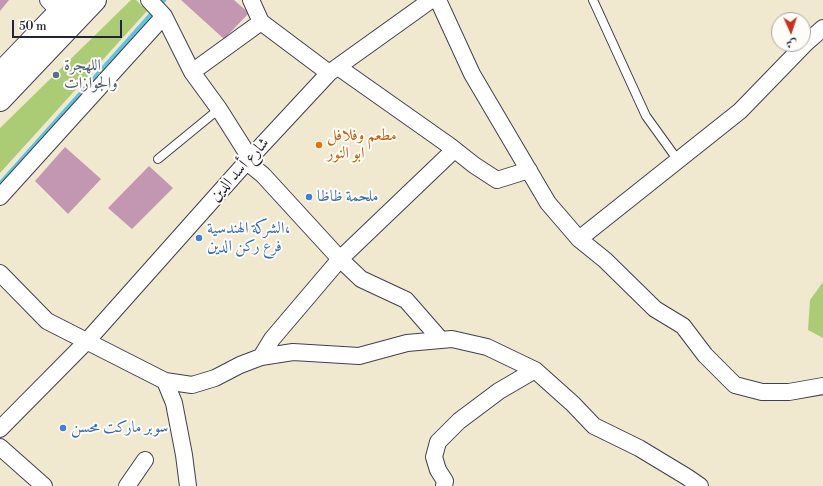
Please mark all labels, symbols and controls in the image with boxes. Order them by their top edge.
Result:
scale bar [14,12,124,38]
north arrow [771,12,811,52]
text: 50 m [19,19,47,34]
text: ش [786,36,797,50]
place label: اللهجرة والجوازات [64,56,118,94]
marker: اللهجرة والجوازات [51,70,61,80]
place label: مطعم وفلافل ابو النور [327,126,397,164]
street label: شارع أسد الدين [206,134,274,206]
marker: مطعم وفلافل ابو النور [314,140,324,150]
place label: ملحمة ظاظا [317,187,378,207]
marker: ملحمة ظاظا [304,192,314,202]
place label: الشركة الهندسية، فرع ركن الدين [207,219,290,257]
marker: الشركة الهندسية، فرع ركن الدين [194,233,204,243]
place label: سوبر ماركت محسن [71,418,168,438]
marker: سوبر ماركت محسن [58,423,68,433]

